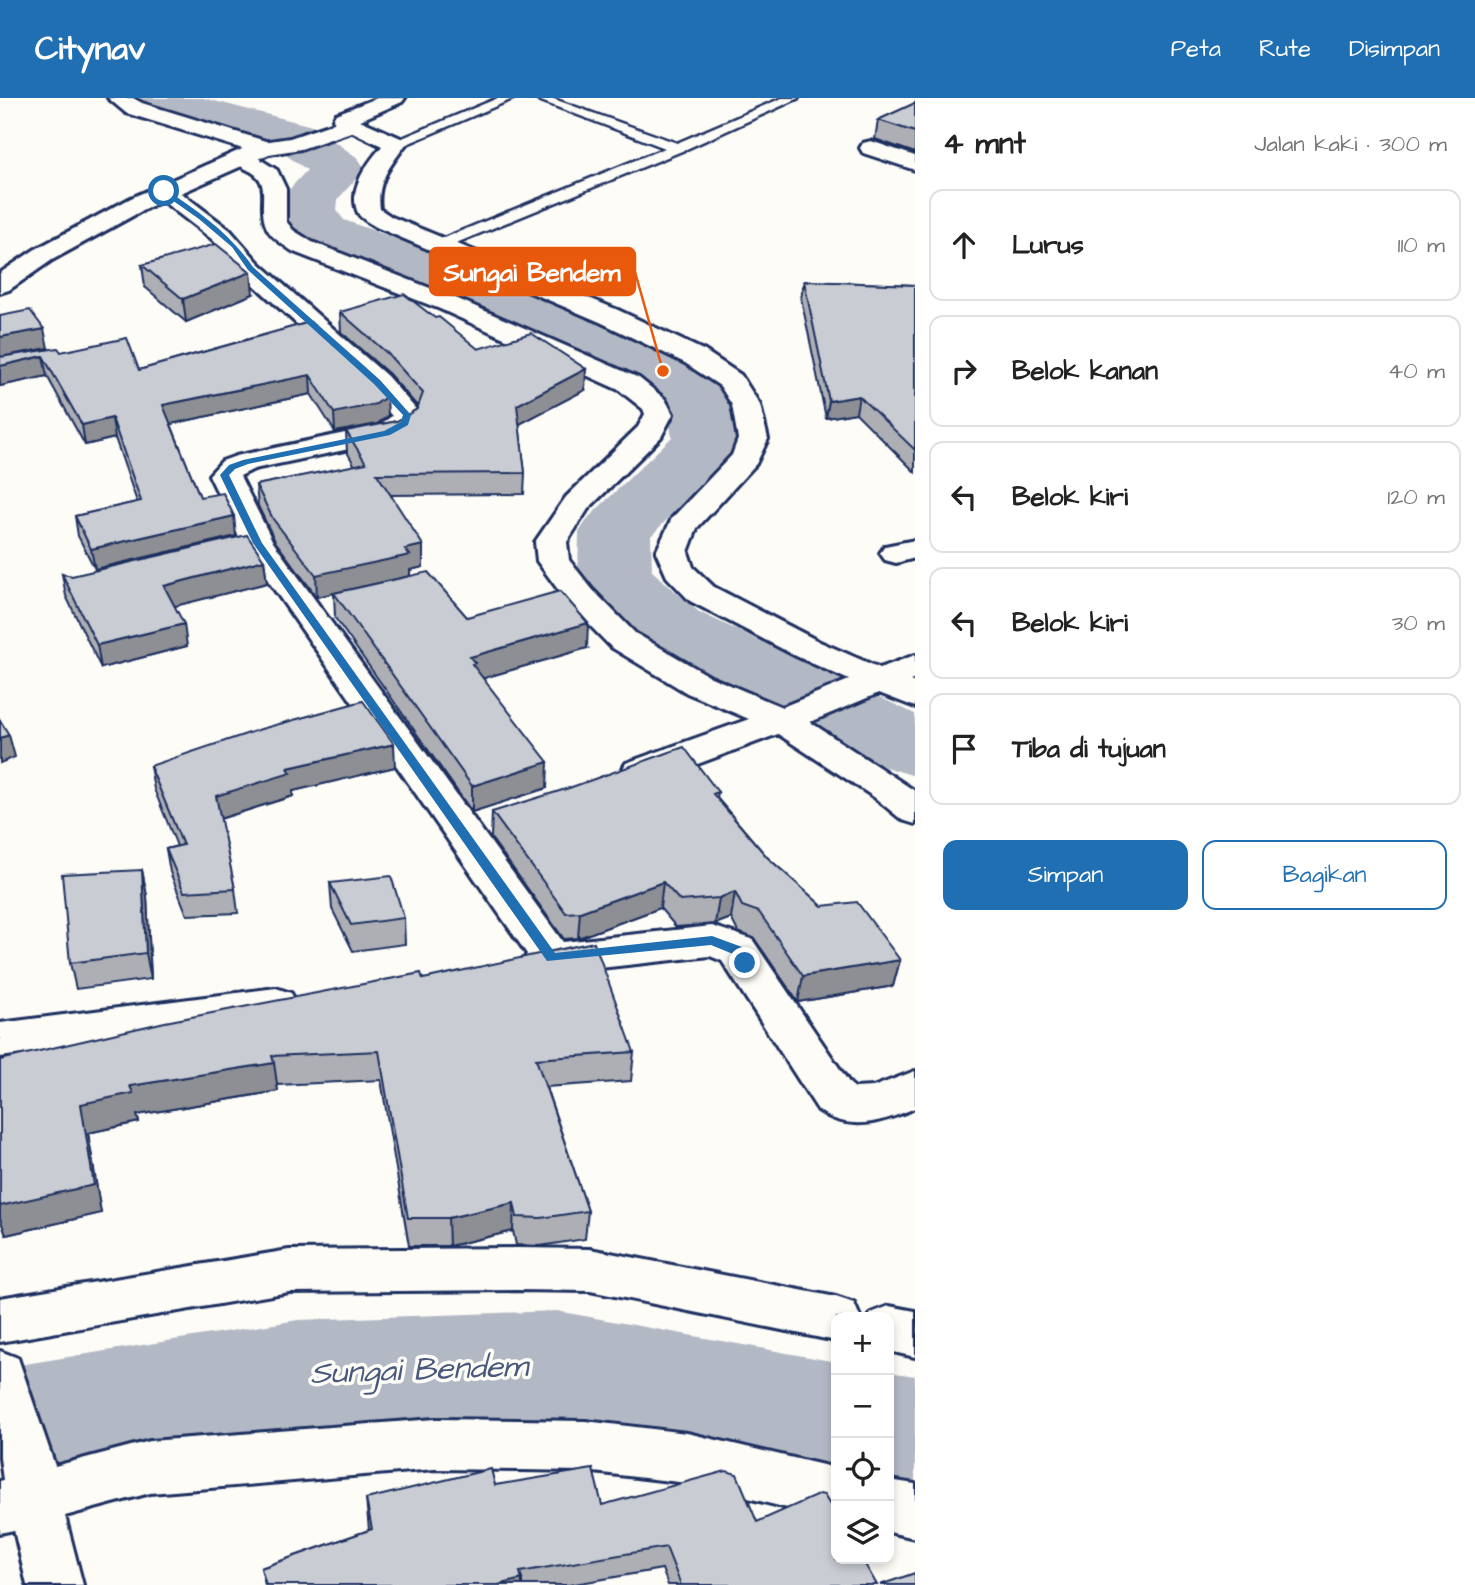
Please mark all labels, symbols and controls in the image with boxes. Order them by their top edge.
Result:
text: Citynav [35,26,145,72]
text: Peta [1171,32,1221,66]
text: Rute [1259,32,1311,66]
text: Disimpan [1349,32,1440,66]
text: 4 mnt [943,123,1026,165]
text: Jalan kaki · 300 m [1254,128,1447,160]
route start [148,175,179,206]
icon: ahead [945,226,983,264]
text: Lurus [1012,227,1084,263]
text: 110 m [1397,229,1445,261]
callout: Sungai Bendem [430,248,635,295]
text: Sungai Bendem [442,255,621,294]
icon: right [945,352,983,390]
text: Belok kanan [1012,353,1158,389]
text: 40 m [1388,355,1445,387]
icon: left [945,478,983,516]
text: Belok kiri [1012,479,1128,515]
text: 120 m [1387,481,1445,513]
icon: left [945,604,983,642]
text: Belok kiri [1012,605,1128,641]
text: 30 m [1392,607,1445,639]
icon: arrive [945,730,983,768]
text: Tiba di tujuan [1012,731,1166,767]
button: Simpan [943,840,1188,910]
button: Bagikan [1202,840,1447,910]
route end [729,947,760,978]
map controls [831,1312,894,1564]
button: + [831,1312,894,1375]
water label: Sungai Bendem [309,1344,532,1397]
button: − [831,1375,894,1438]
button: locate [831,1438,894,1501]
button: layers [831,1501,894,1564]

